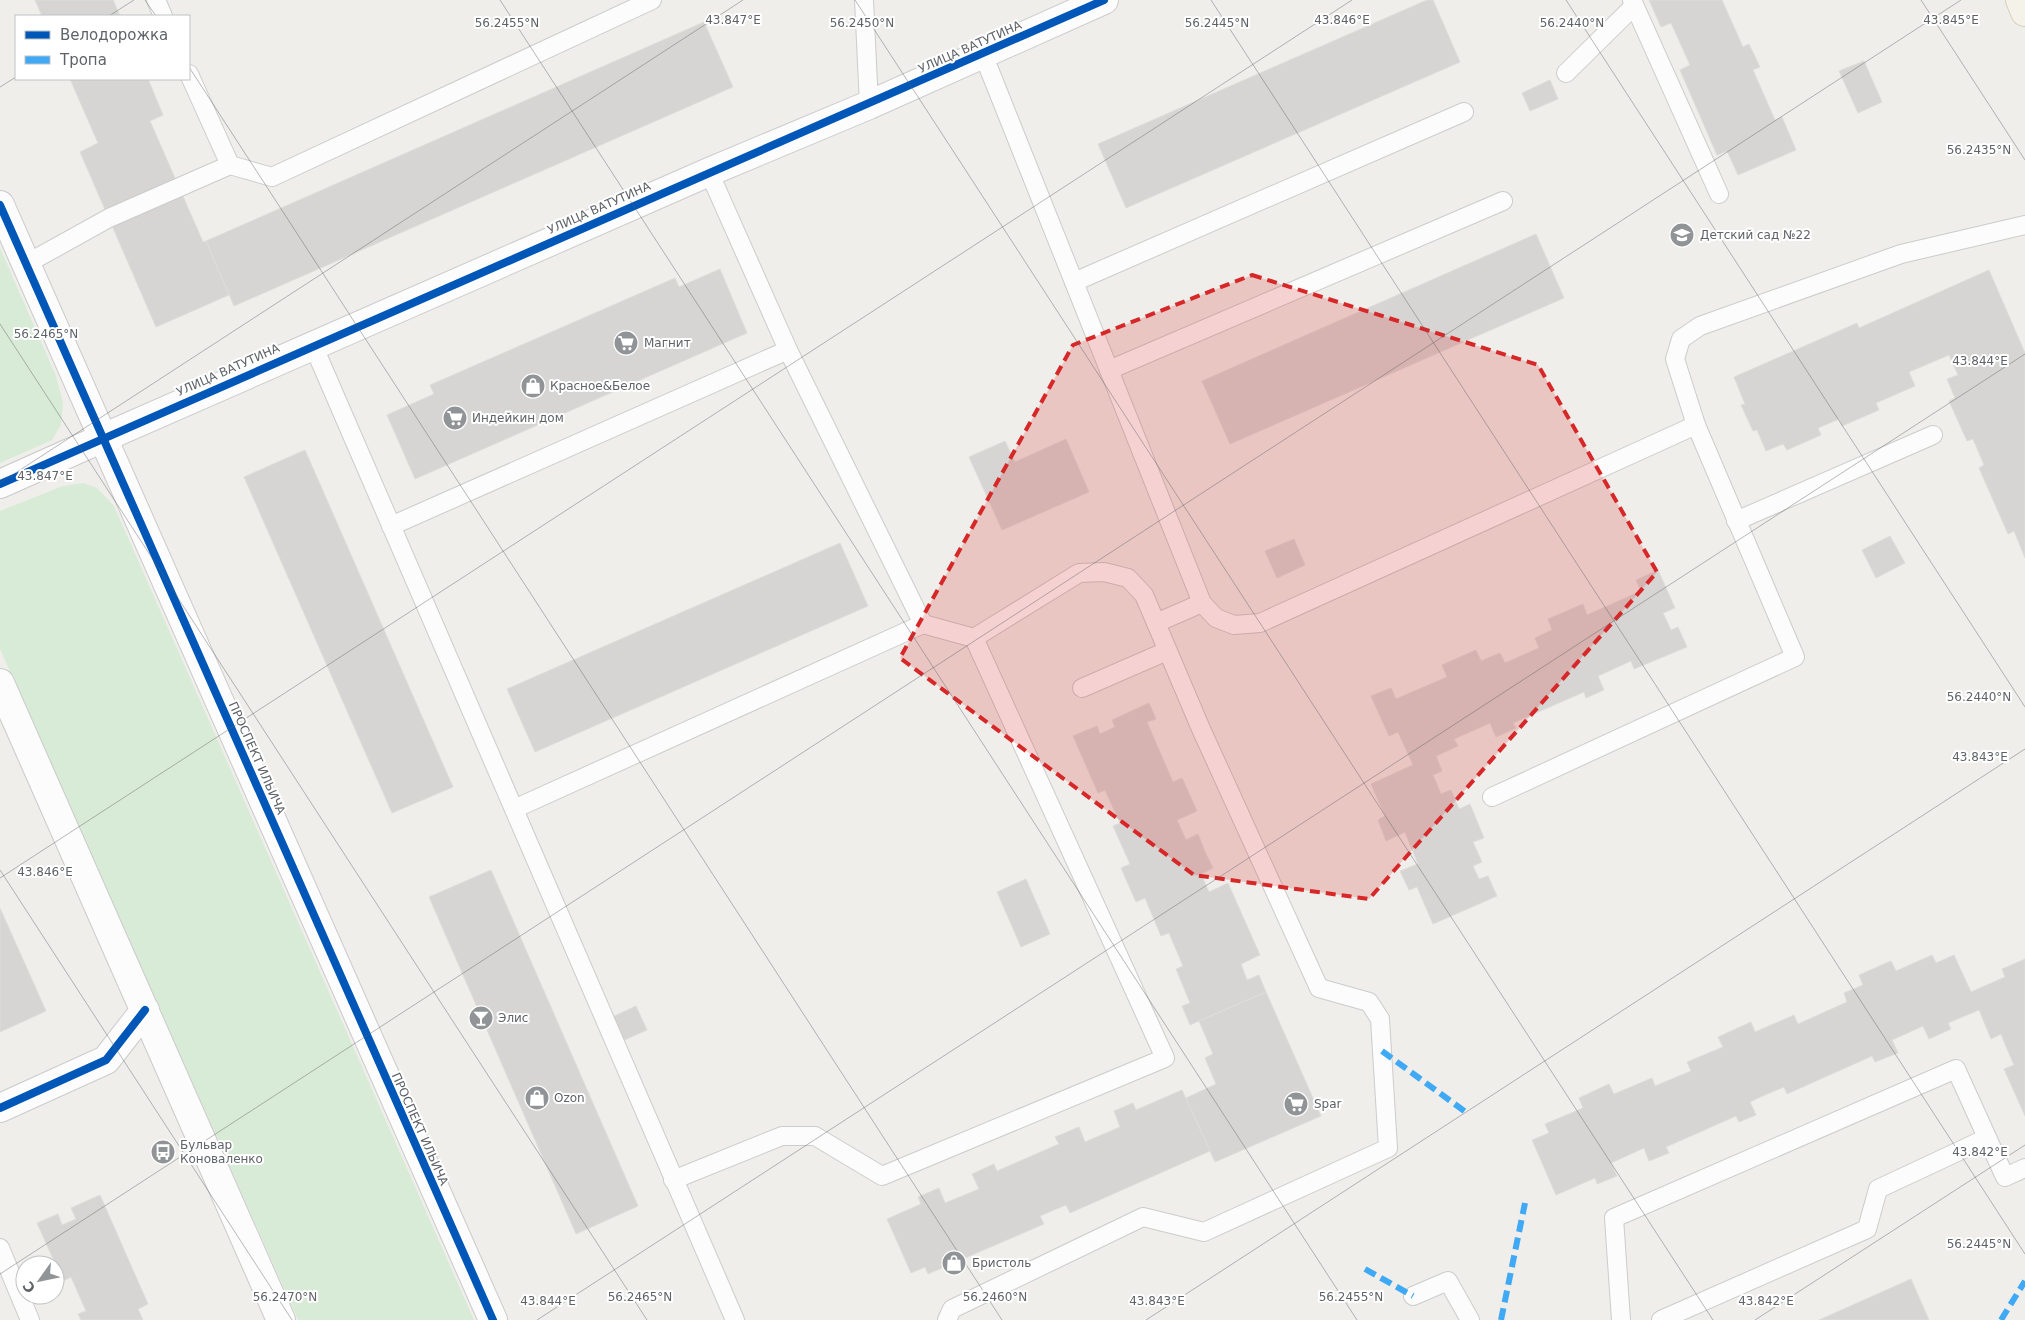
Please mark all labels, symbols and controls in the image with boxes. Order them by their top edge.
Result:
text: 43.847°E [705,13,761,27]
text: 43.846°E [1314,13,1370,27]
text: 43.845°E [1923,13,1979,27]
legend [15,15,190,80]
text: 56.2455°N [475,16,539,30]
text: 56.2450°N [830,16,894,30]
text: 56.2445°N [1185,16,1249,30]
text: 56.2440°N [1540,16,1604,30]
street label: УЛИЦА ВАТУТИНА [916,18,1024,76]
text: Велодорожка [60,26,168,44]
text: Тропа [59,51,107,69]
text: 56.2435°N [1947,143,2011,157]
street label: УЛИЦА ВАТУТИНА [545,179,653,237]
school or university icon: Детский сад №22 [1669,222,1695,248]
place label: Детский сад №22 [1700,228,1811,242]
text: 56.2465°N [14,327,78,341]
supermarket icon: Магнит [613,330,639,356]
place label: Магнит [644,336,691,350]
street label: УЛИЦА ВАТУТИНА [174,341,282,399]
text: 43.844°E [1952,354,2008,368]
shop icon: Красное&Белое [520,373,546,399]
place label: Красное&Белое [550,379,650,393]
supermarket icon: Индейкин дом [442,405,468,431]
place label: Индейкин дом [472,411,564,425]
text: 43.847°E [17,469,73,483]
text: 56.2440°N [1947,690,2011,704]
street label: ПРОСПЕКТ ИЛЬИЧА [226,699,289,817]
text: 43.843°E [1952,750,2008,764]
text: 43.846°E [17,865,73,879]
bar icon: Элис [468,1005,494,1031]
place label: Элис [498,1011,528,1025]
street label: ПРОСПЕКТ ИЛЬИЧА [389,1070,452,1188]
shop icon: Ozon [524,1085,550,1111]
place label: Ozon [554,1091,585,1105]
supermarket icon: Spar [1283,1091,1309,1117]
place label: Spar [1314,1097,1342,1111]
place label: Бульвар Коноваленко [180,1138,263,1166]
bus stop icon: Бульвар Коноваленко [150,1139,176,1165]
text: 43.842°E [1952,1145,2008,1159]
text: 56.2445°N [1947,1237,2011,1251]
shop icon: Бристоль [941,1250,967,1276]
north arrow [15,1255,65,1305]
place label: Бристоль [972,1256,1031,1270]
text: С [20,1278,39,1296]
text: 56.2470°N [253,1290,317,1304]
text: 56.2465°N [608,1290,672,1304]
text: 56.2460°N [963,1290,1027,1304]
text: 56.2455°N [1319,1290,1383,1304]
text: 43.844°E [520,1294,576,1308]
text: 43.843°E [1129,1294,1185,1308]
text: 43.842°E [1738,1294,1794,1308]

